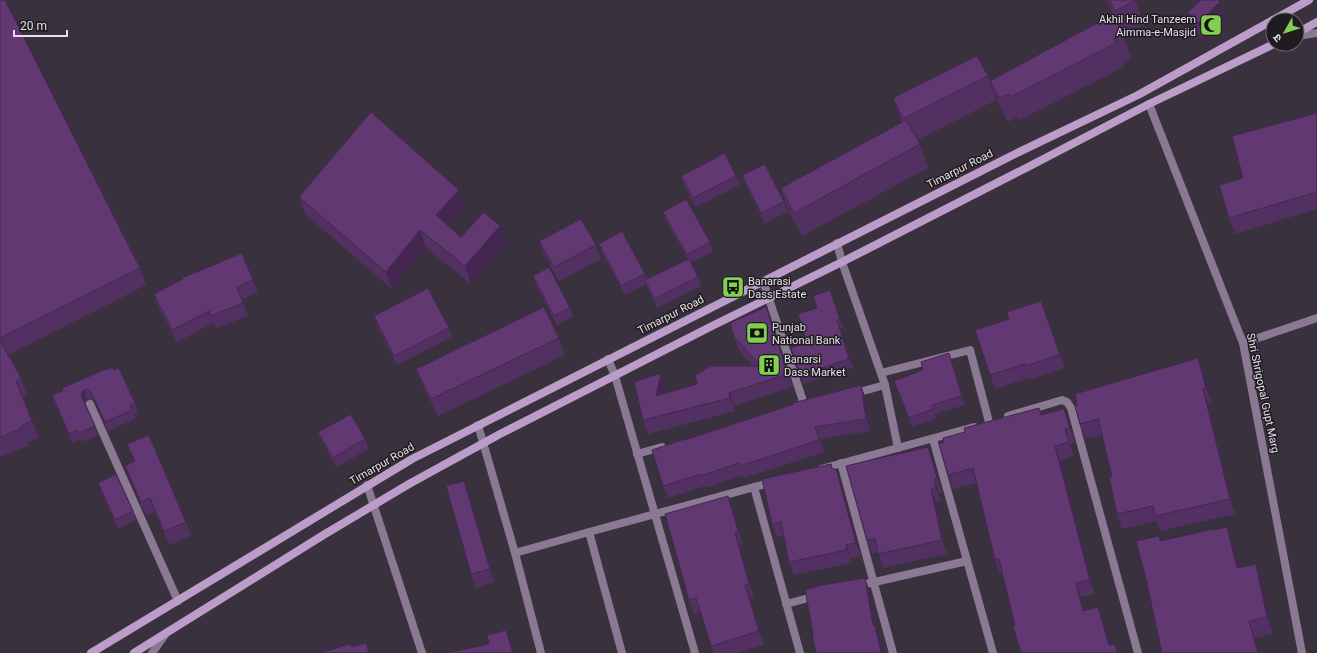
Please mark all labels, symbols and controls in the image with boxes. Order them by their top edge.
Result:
scale bar [14,12,67,38]
mosque icon: Akhil Hind Tanzeem Aimma-e-Masjid [1198,12,1224,38]
north arrow [1265,12,1305,52]
place label: Akhil Hind Tanzeem Aimma-e-Masjid [1099,13,1196,39]
text: 20 m [20,19,47,33]
text: उ [1270,31,1285,45]
street label: Timarpur Road [925,147,995,191]
bus stop icon: Banarasi Dass Estate [720,274,746,300]
place label: Banarasi Dass Estate [748,275,806,301]
street label: Timarpur Road [636,293,706,337]
bank icon: Punjab National Bank [744,320,770,346]
place label: Punjab National Bank [772,321,841,347]
street label: Shri Shrigopal Gupt Marg [1244,332,1282,454]
building icon: Banarsi Dass Market [756,352,782,378]
place label: Banarsi Dass Market [784,353,846,379]
street label: Timarpur Road [347,440,417,488]

